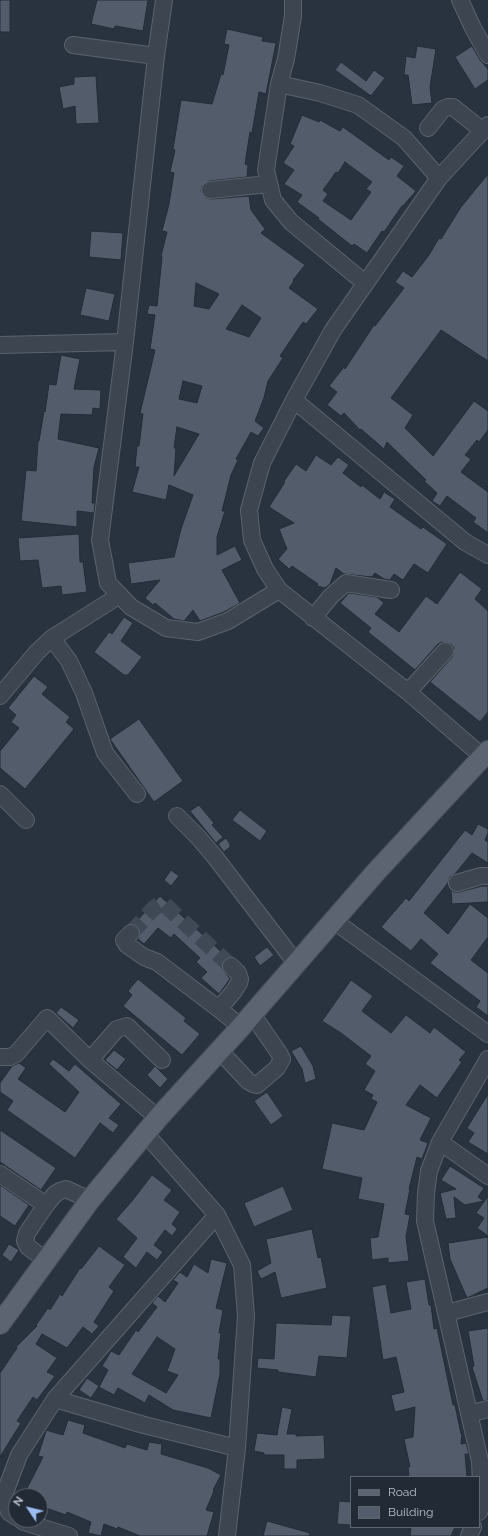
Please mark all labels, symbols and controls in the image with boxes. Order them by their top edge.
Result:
legend [350,1476,480,1528]
text: Road [388,1485,417,1499]
north arrow [8,1488,48,1528]
text: N [11,1494,26,1509]
text: Building [388,1505,434,1519]

